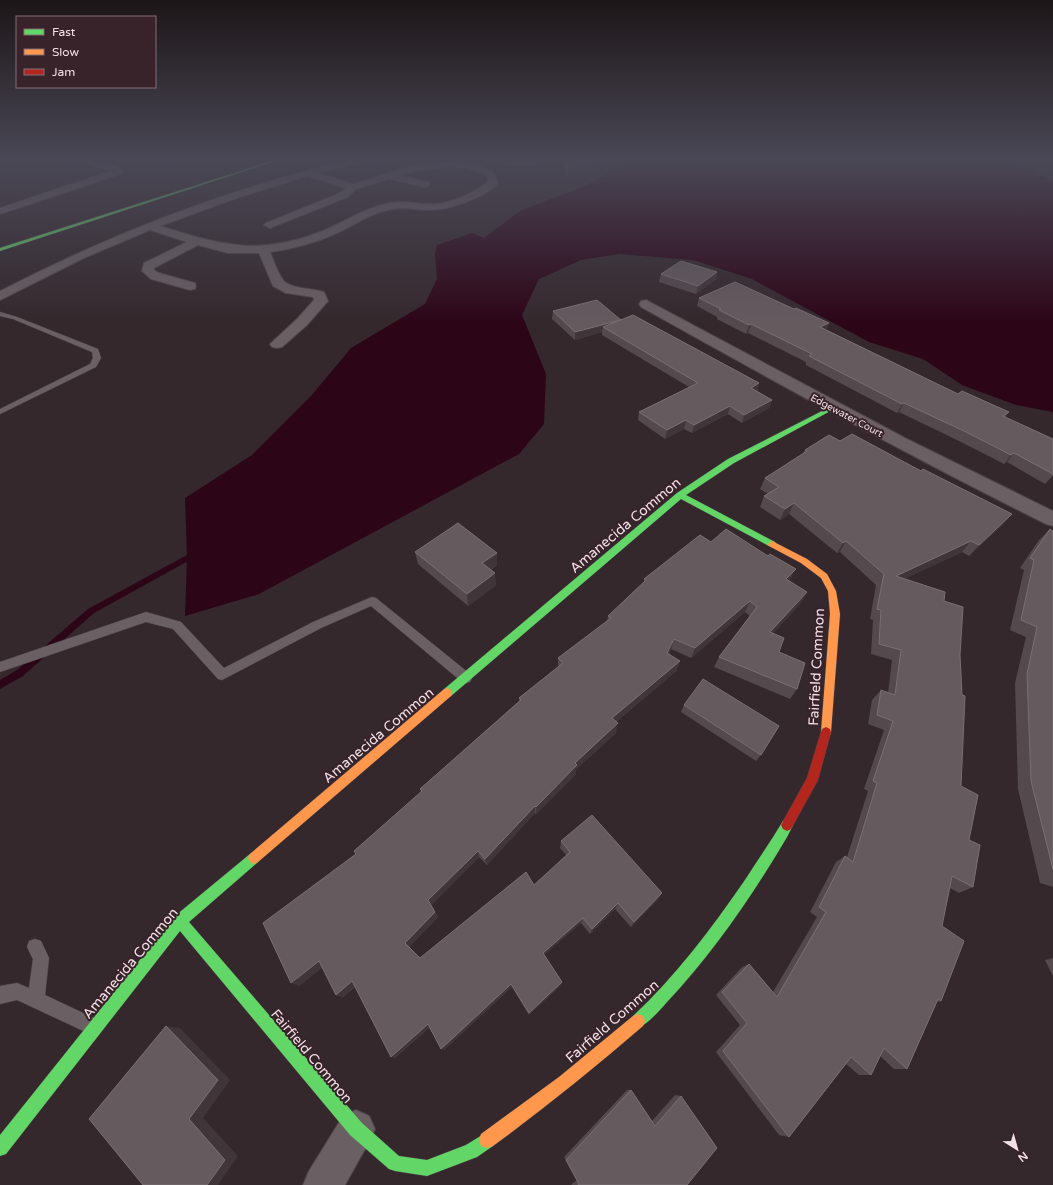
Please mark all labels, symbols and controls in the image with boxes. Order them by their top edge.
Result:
legend [16,16,156,88]
text: Fast [52,25,76,39]
text: Slow [52,45,79,59]
text: Jam [52,65,75,79]
street label: Edgewater Court [808,392,885,440]
street label: Amanecida Common [566,474,684,577]
street label: Fairfield Common [805,608,828,726]
street label: Amanecida Common [319,684,437,787]
street label: Amanecida Common [79,904,182,1022]
street label: Fairfield Common [562,976,662,1066]
street label: Fairfield Common [267,1006,356,1107]
north arrow [997,1129,1037,1169]
text: N [1015,1149,1030,1164]

